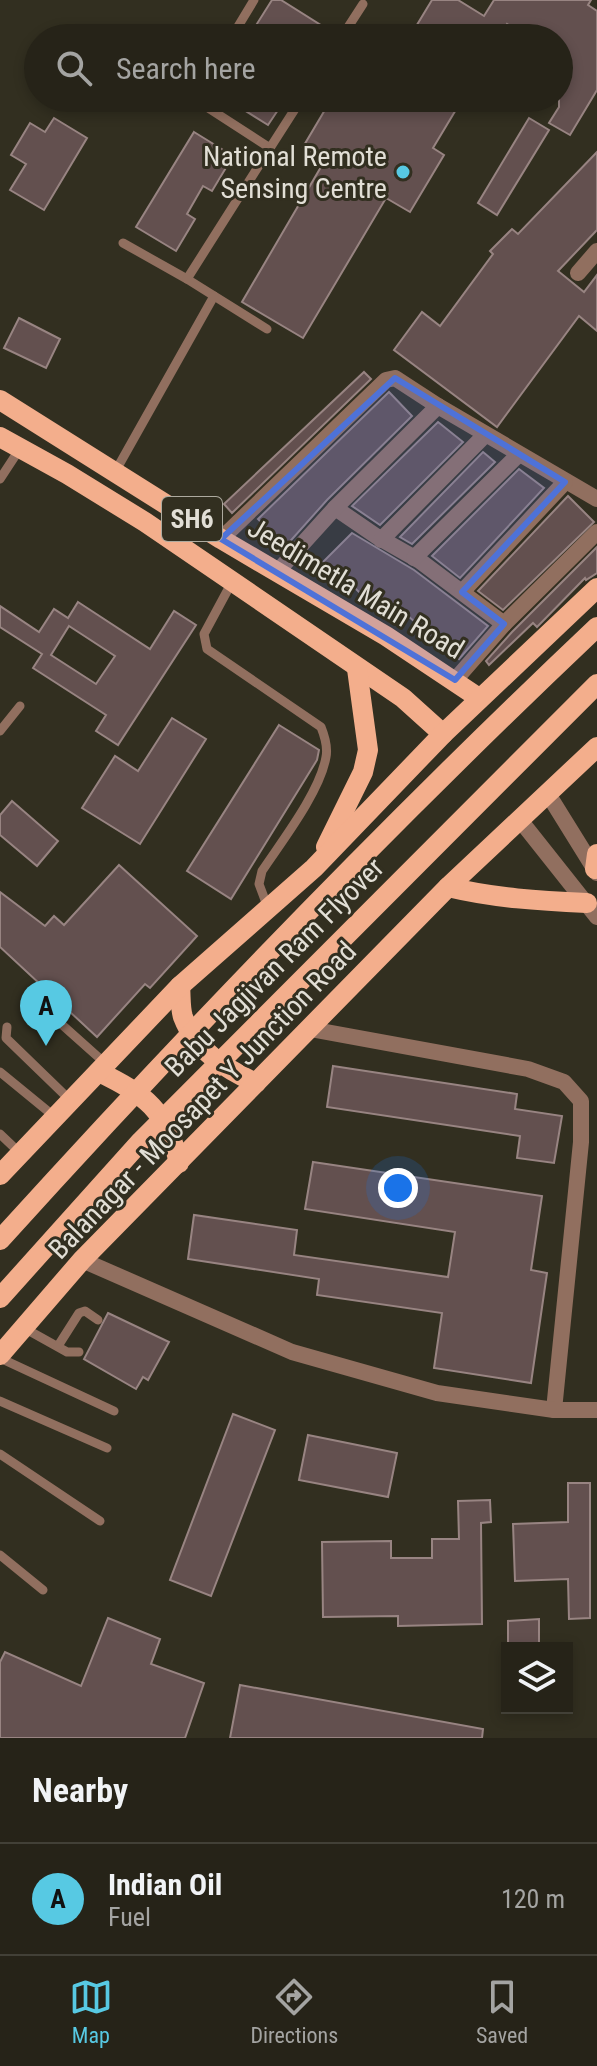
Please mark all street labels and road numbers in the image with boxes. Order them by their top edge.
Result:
road number: SH6 [162,497,222,541]
street label: Jeedimetla Main Road [242,511,470,666]
street label: Babu Jagjivan Ram Flyover [158,851,391,1084]
street label: Balanagar - Moosapet Y Junction Road [42,935,363,1266]

